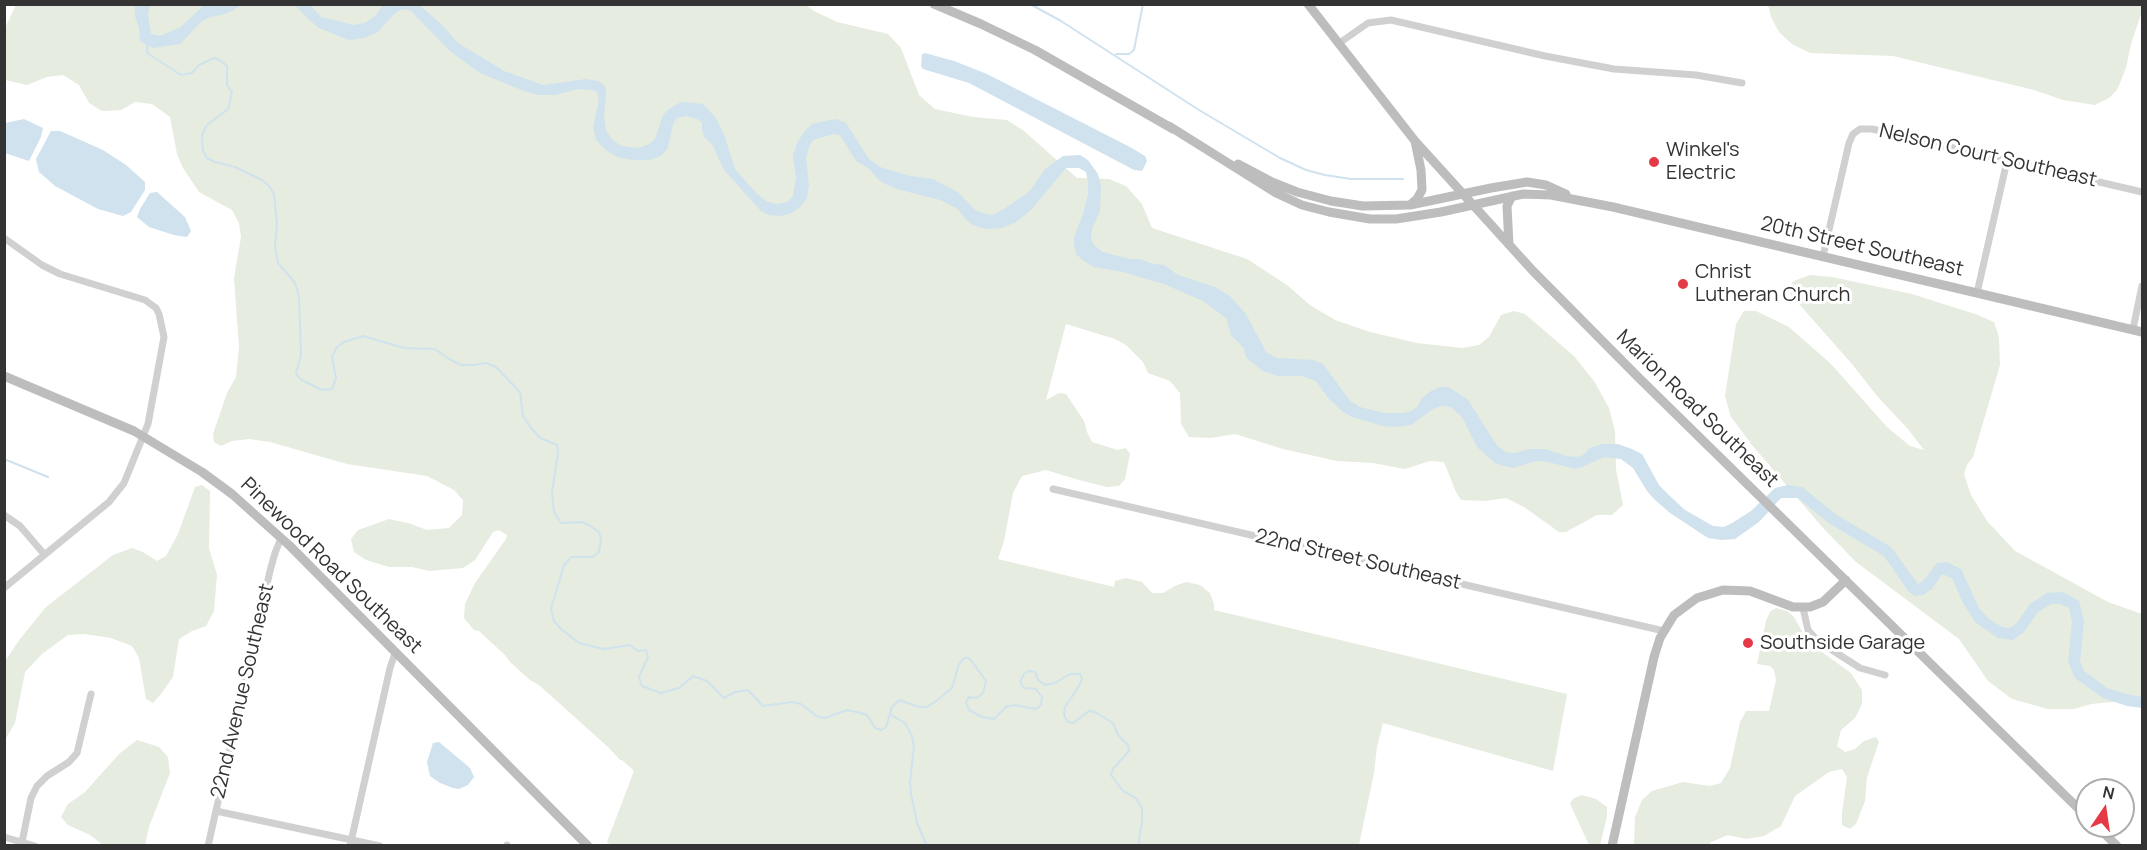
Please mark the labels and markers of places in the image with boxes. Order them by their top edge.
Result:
place label: Winkel's Electric [1666,138,1740,185]
marker: Winkel's Electric [1647,155,1661,169]
place label: Christ Lutheran Church [1695,260,1850,307]
marker: Christ Lutheran Church [1676,277,1690,291]
place label: Southside Garage [1760,631,1925,655]
marker: Southside Garage [1741,636,1755,650]

